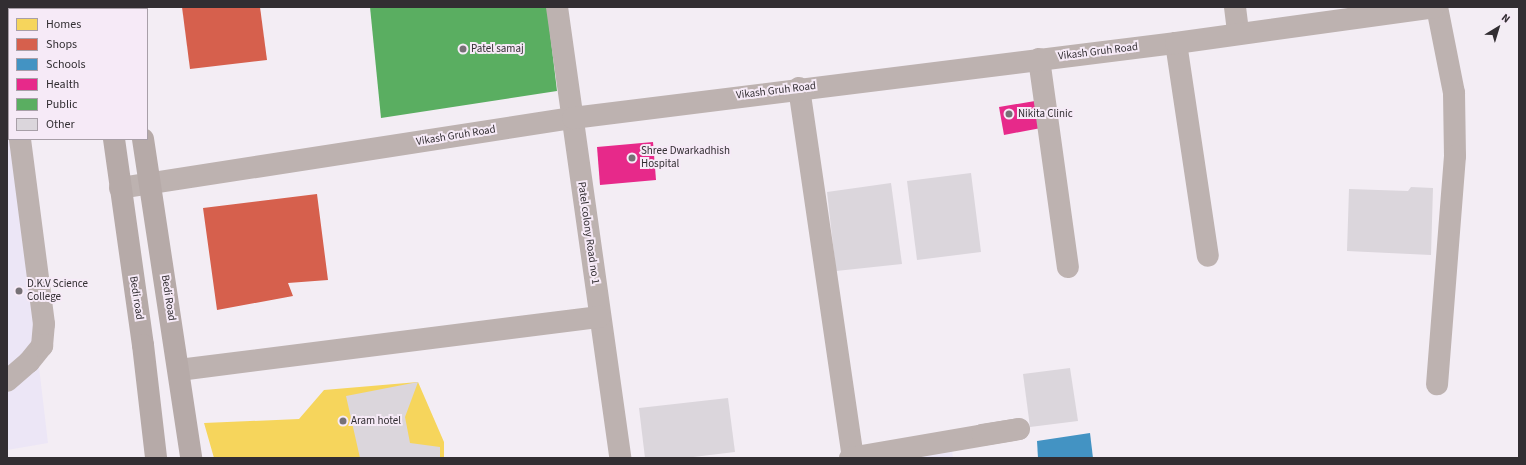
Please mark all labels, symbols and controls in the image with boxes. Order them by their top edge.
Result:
legend [8,8,148,140]
north arrow [1478,8,1518,48]
text: N [1498,10,1513,26]
text: Homes [46,16,81,33]
text: Shops [46,36,77,53]
street label: Vikash Gruh Road [1057,41,1139,63]
place label: Patel samaj [471,42,524,56]
marker: Patel samaj [458,44,468,54]
text: Schools [46,56,86,73]
text: Health [46,76,79,93]
street label: Vikash Gruh Road [735,80,817,102]
text: Public [46,96,77,113]
place label: Nikita Clinic [1018,107,1073,121]
marker: Nikita Clinic [1003,108,1015,120]
text: Other [46,116,75,133]
street label: Vikash Gruh Road [415,123,497,149]
place label: Shree Dwarkadhish Hospital [641,145,730,171]
marker: Shree Dwarkadhish Hospital [626,152,638,164]
street label: Patel colony Road no 1 [574,181,602,285]
street label: Bedi Road [158,274,178,322]
street label: Bedi road [126,275,146,321]
place label: D.K.V Science College [27,278,88,304]
marker: D.K.V Science College [14,286,24,296]
place label: Aram hotel [351,414,401,428]
marker: Aram hotel [338,416,348,426]

